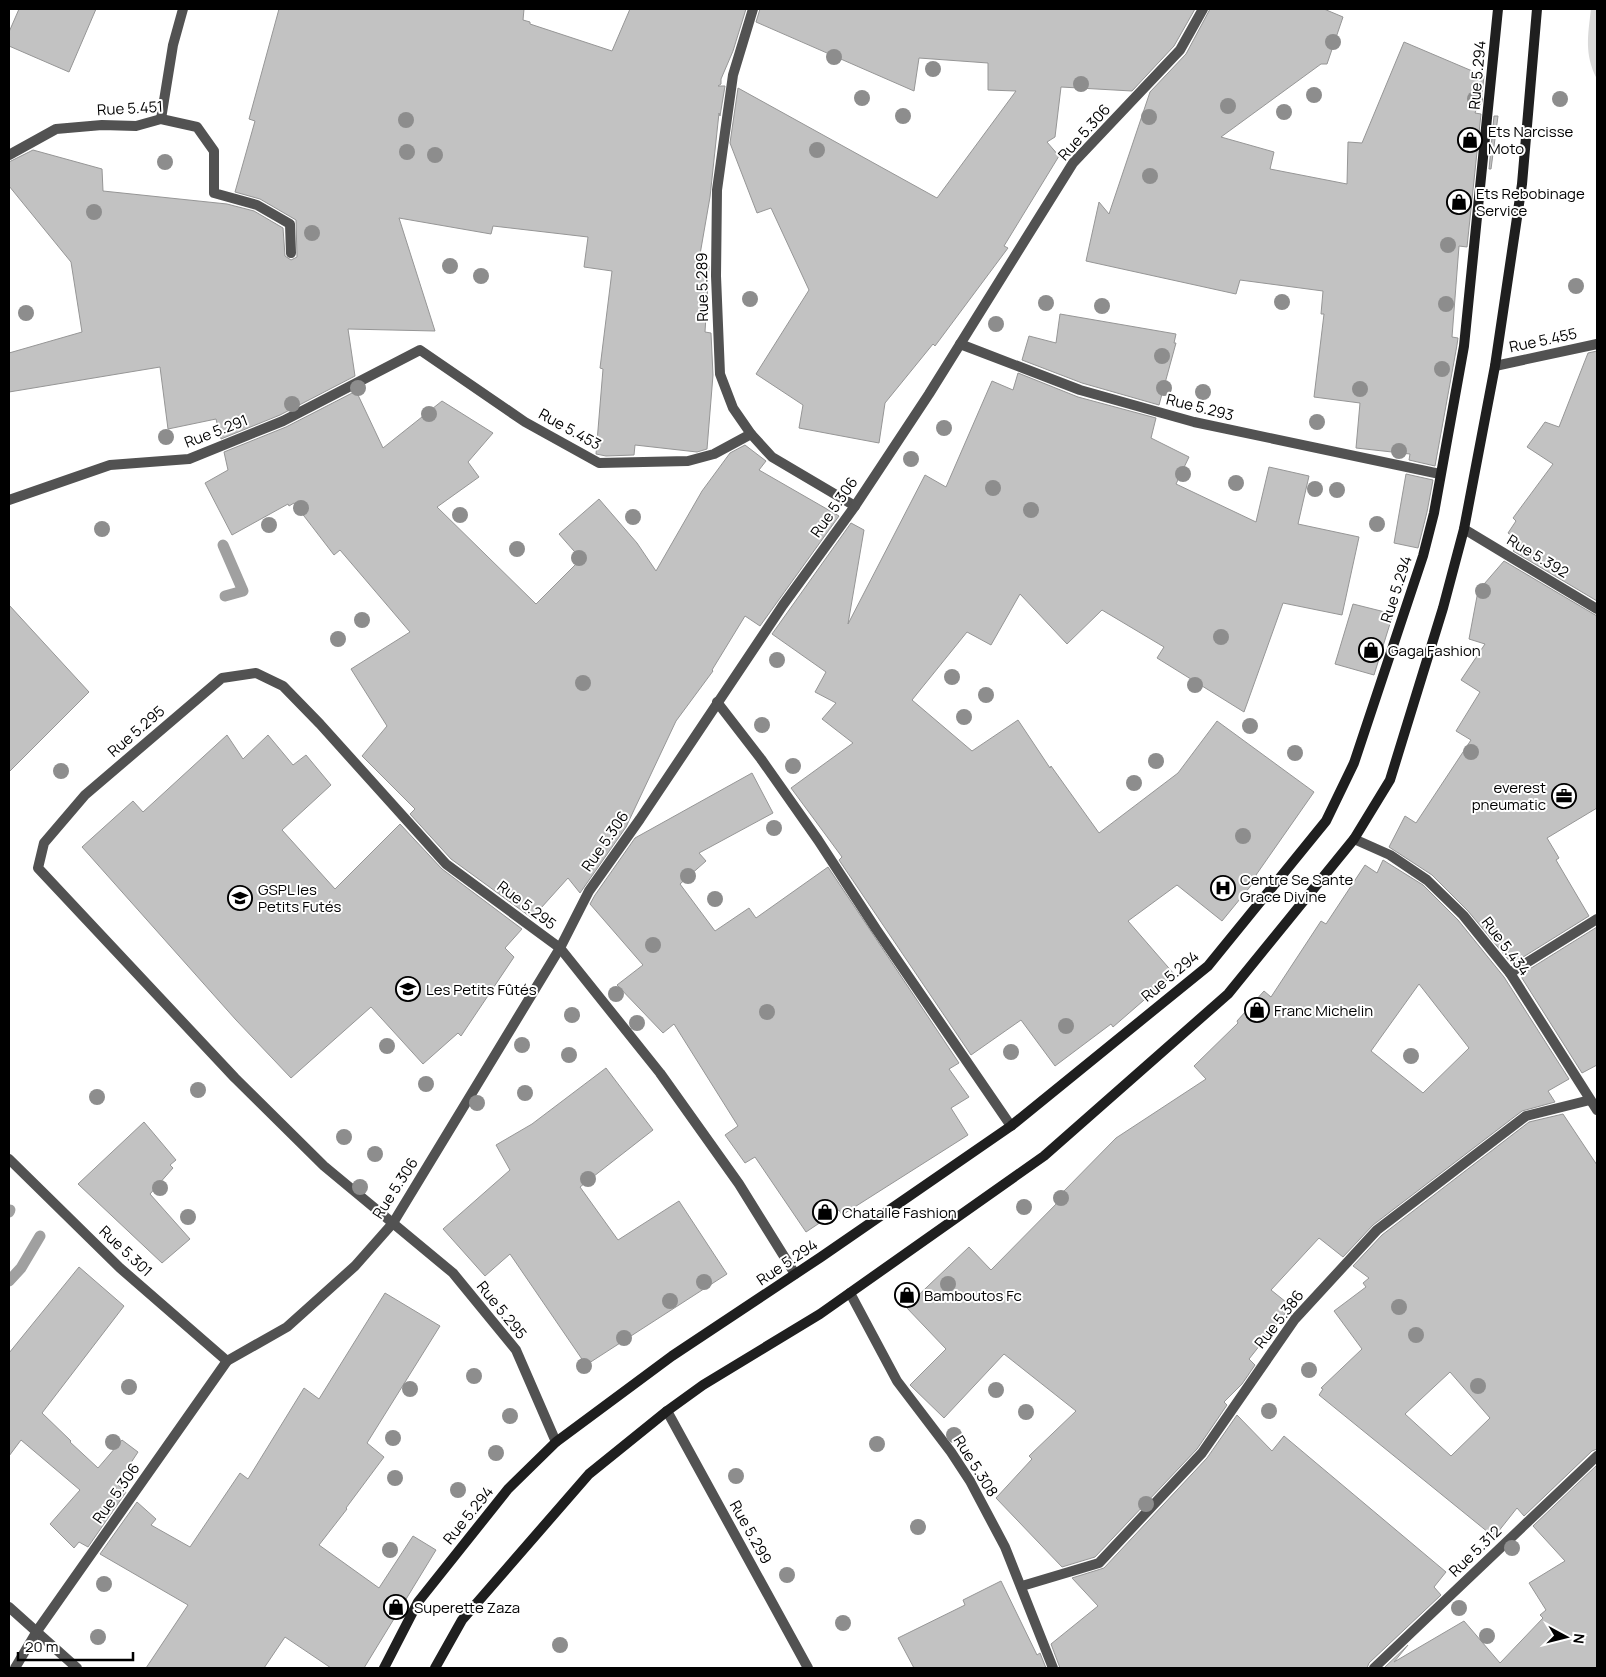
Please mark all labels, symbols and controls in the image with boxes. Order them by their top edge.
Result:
street label: Rue 5.294 [1464,39,1490,110]
street label: Rue 5.451 [97,96,163,120]
street label: Rue 5.306 [1053,99,1115,165]
place label: Ets Narcisse Moto [1488,121,1574,159]
shop icon: Ets Narcisse Moto [1457,127,1483,153]
place label: Ets Rebobinage Service [1476,183,1585,221]
shop icon: Ets Rebobinage Service [1446,189,1472,215]
street label: Rue 5.289 [691,252,713,322]
street label: Rue 5.455 [1507,323,1579,357]
street label: Rue 5.293 [1164,388,1236,426]
street label: Rue 5.453 [535,403,605,455]
street label: Rue 5.291 [181,409,251,453]
street label: Rue 5.306 [806,473,862,541]
street label: Rue 5.392 [1503,529,1573,583]
street label: Rue 5.294 [1375,553,1417,625]
shop icon: Gaga Fashion [1358,637,1384,663]
place label: Gaga Fashion [1388,640,1481,661]
street label: Rue 5.295 [103,700,169,762]
place label: everest pneumatic [1472,777,1546,815]
office icon: everest pneumatic [1551,783,1577,809]
street label: Rue 5.306 [577,807,633,875]
place label: Centre Se Sante Grace Divine [1240,869,1353,907]
hospital icon: Centre Se Sante Grace Divine [1210,875,1236,901]
street label: Rue 5.295 [493,876,561,934]
place label: GSPL les Petits Futés [258,879,341,917]
school or university icon: GSPL les Petits Futés [227,885,253,911]
street label: Rue 5.434 [1477,912,1535,980]
street label: Rue 5.294 [1137,946,1203,1006]
school or university icon: Les Petits Fûtés [395,976,421,1002]
place label: Les Petits Fûtés [426,979,537,1000]
shop icon: Franc Michelin [1244,997,1270,1023]
place label: Franc Michelin [1274,1000,1373,1021]
street label: Rue 5.306 [367,1153,423,1223]
shop icon: Chatalle Fashion [812,1199,838,1225]
place label: Chatalle Fashion [842,1202,957,1223]
street label: Rue 5.301 [95,1221,157,1281]
street label: Rue 5.294 [752,1234,822,1290]
street label: Rue 5.295 [472,1277,532,1343]
shop icon: Bamboutos Fc [894,1282,920,1308]
place label: Bamboutos Fc [924,1285,1022,1306]
street label: Rue 5.386 [1250,1285,1308,1353]
street label: Rue 5.308 [949,1431,1003,1501]
street label: Rue 5.306 [88,1459,144,1527]
street label: Rue 5.294 [438,1481,498,1549]
street label: Rue 5.299 [725,1496,777,1568]
street label: Rue 5.312 [1444,1521,1506,1581]
shop icon: Superette Zaza [383,1594,409,1620]
place label: Superette Zaza [414,1597,520,1618]
north arrow [1541,1612,1591,1662]
scale bar [18,1630,132,1662]
text: N [1569,1632,1589,1645]
text: 20 m [25,1636,58,1657]

